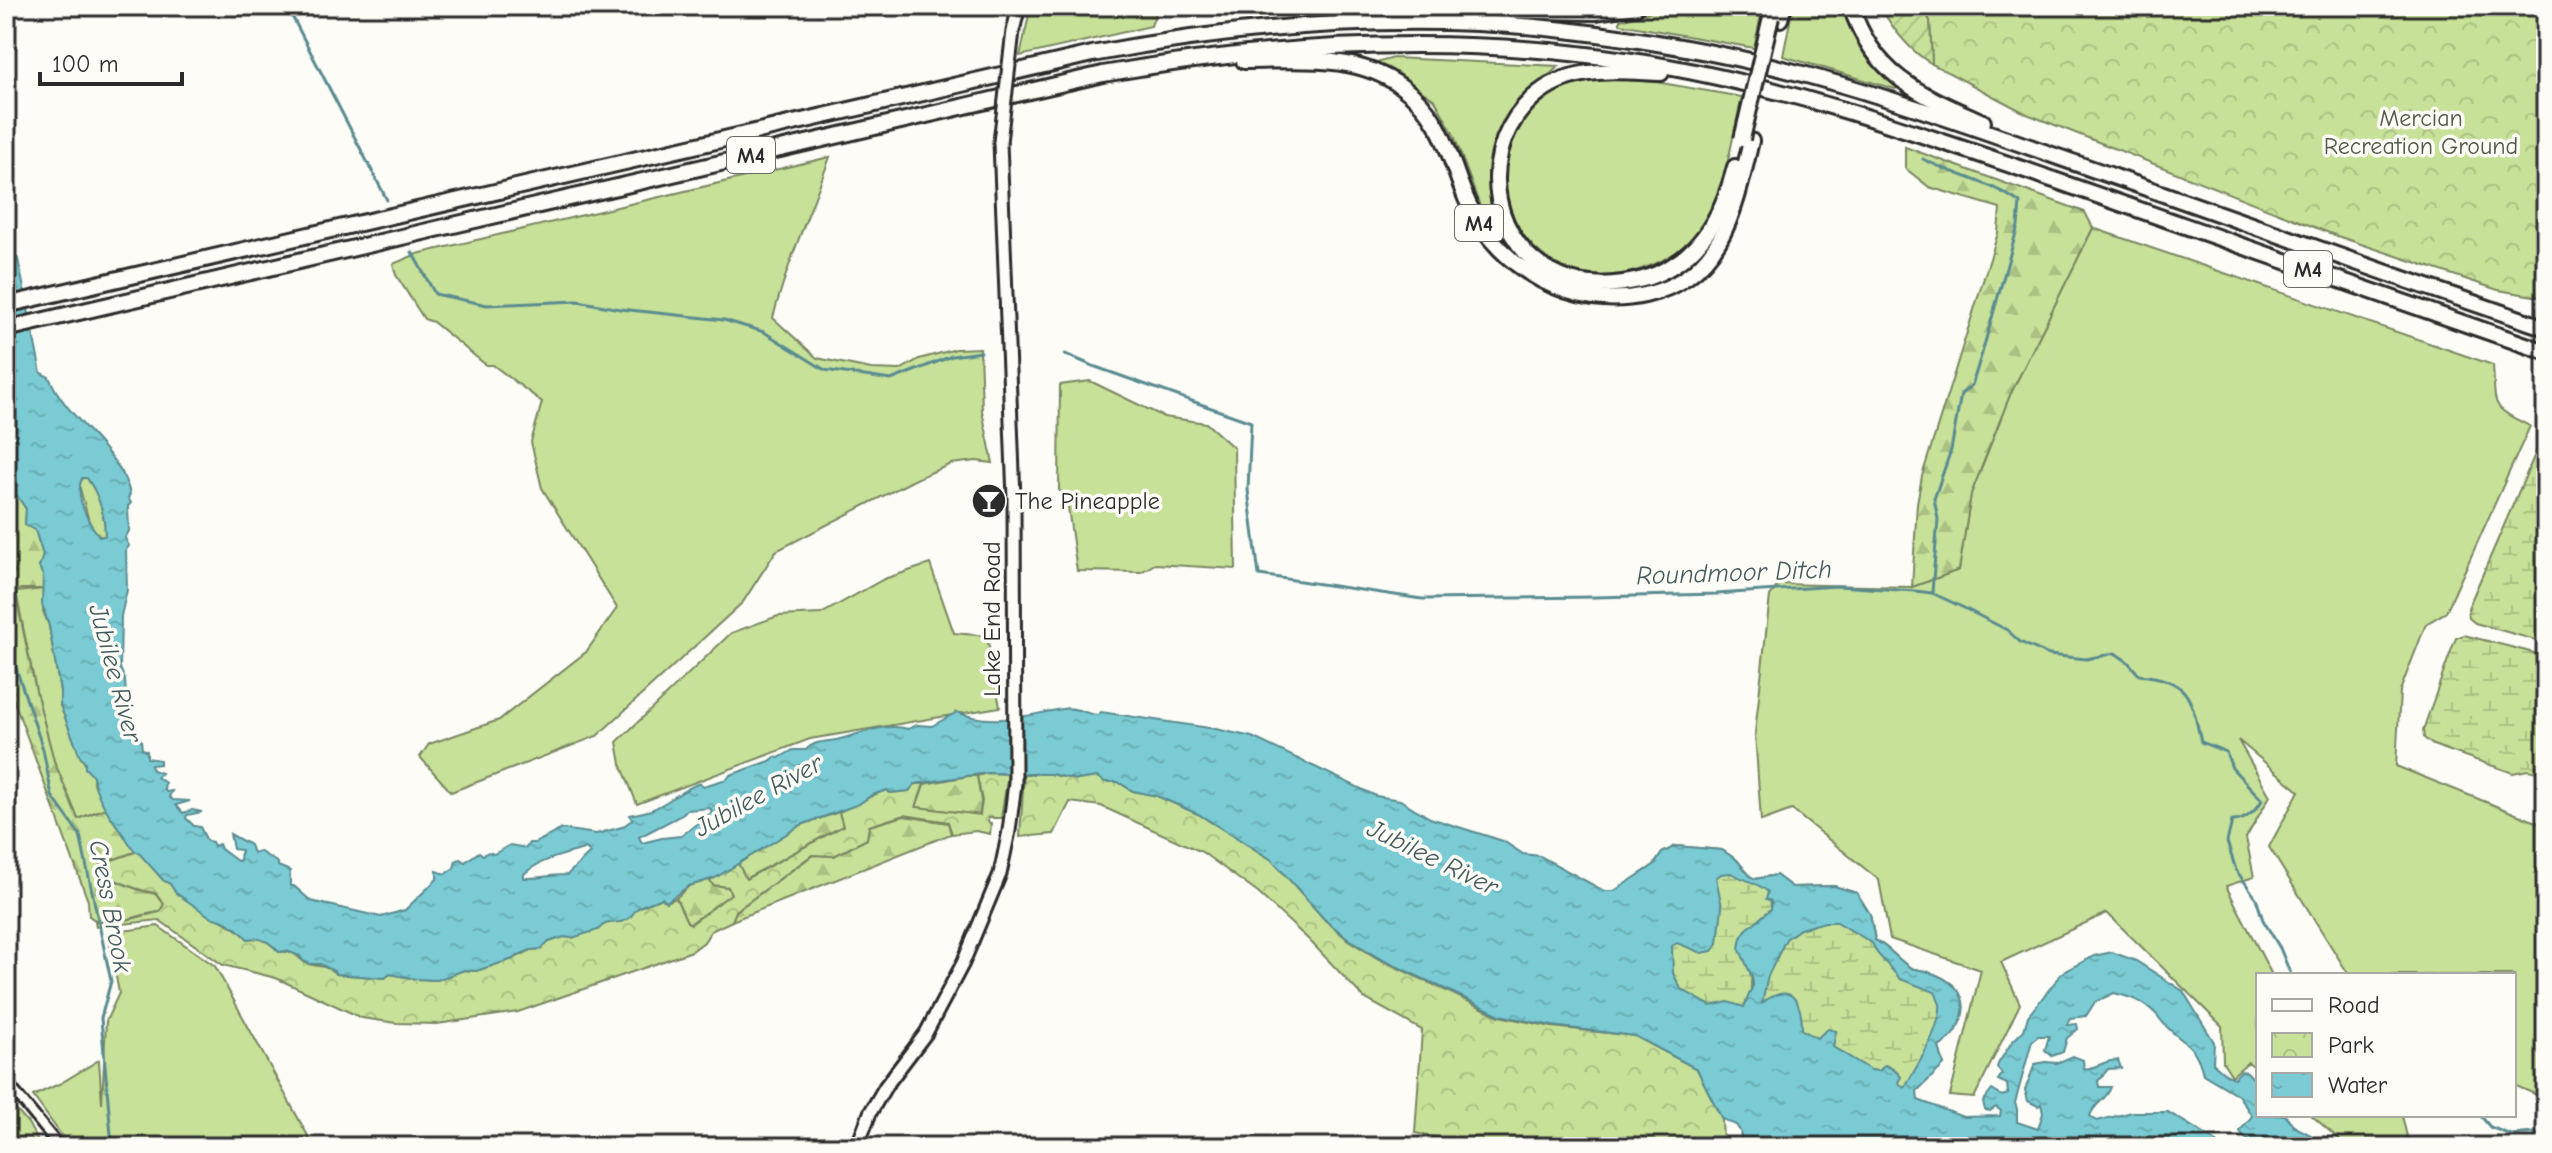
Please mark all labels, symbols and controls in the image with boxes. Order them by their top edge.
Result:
scale bar [40,36,182,86]
text: 100 m [52,50,119,78]
park label: Mercian Recreation Ground [2324,104,2518,160]
road number: M4 [727,137,775,173]
road number: M4 [1455,205,1503,241]
road number: M4 [2284,251,2332,287]
bar icon: The Pineapple [970,482,1008,520]
place label: The Pineapple [1015,487,1160,515]
street label: Lake End Road [978,541,1006,697]
water label: Roundmoor Ditch [1636,555,1832,591]
water label: Jubilee River [82,600,148,747]
water label: Jubilee River [688,748,829,844]
water label: Jubilee River [1362,813,1504,903]
water label: Cress Brook [82,837,138,975]
legend [2256,973,2516,1117]
text: Road [2328,991,2380,1019]
text: Park [2328,1031,2374,1059]
text: Water [2328,1071,2388,1099]

